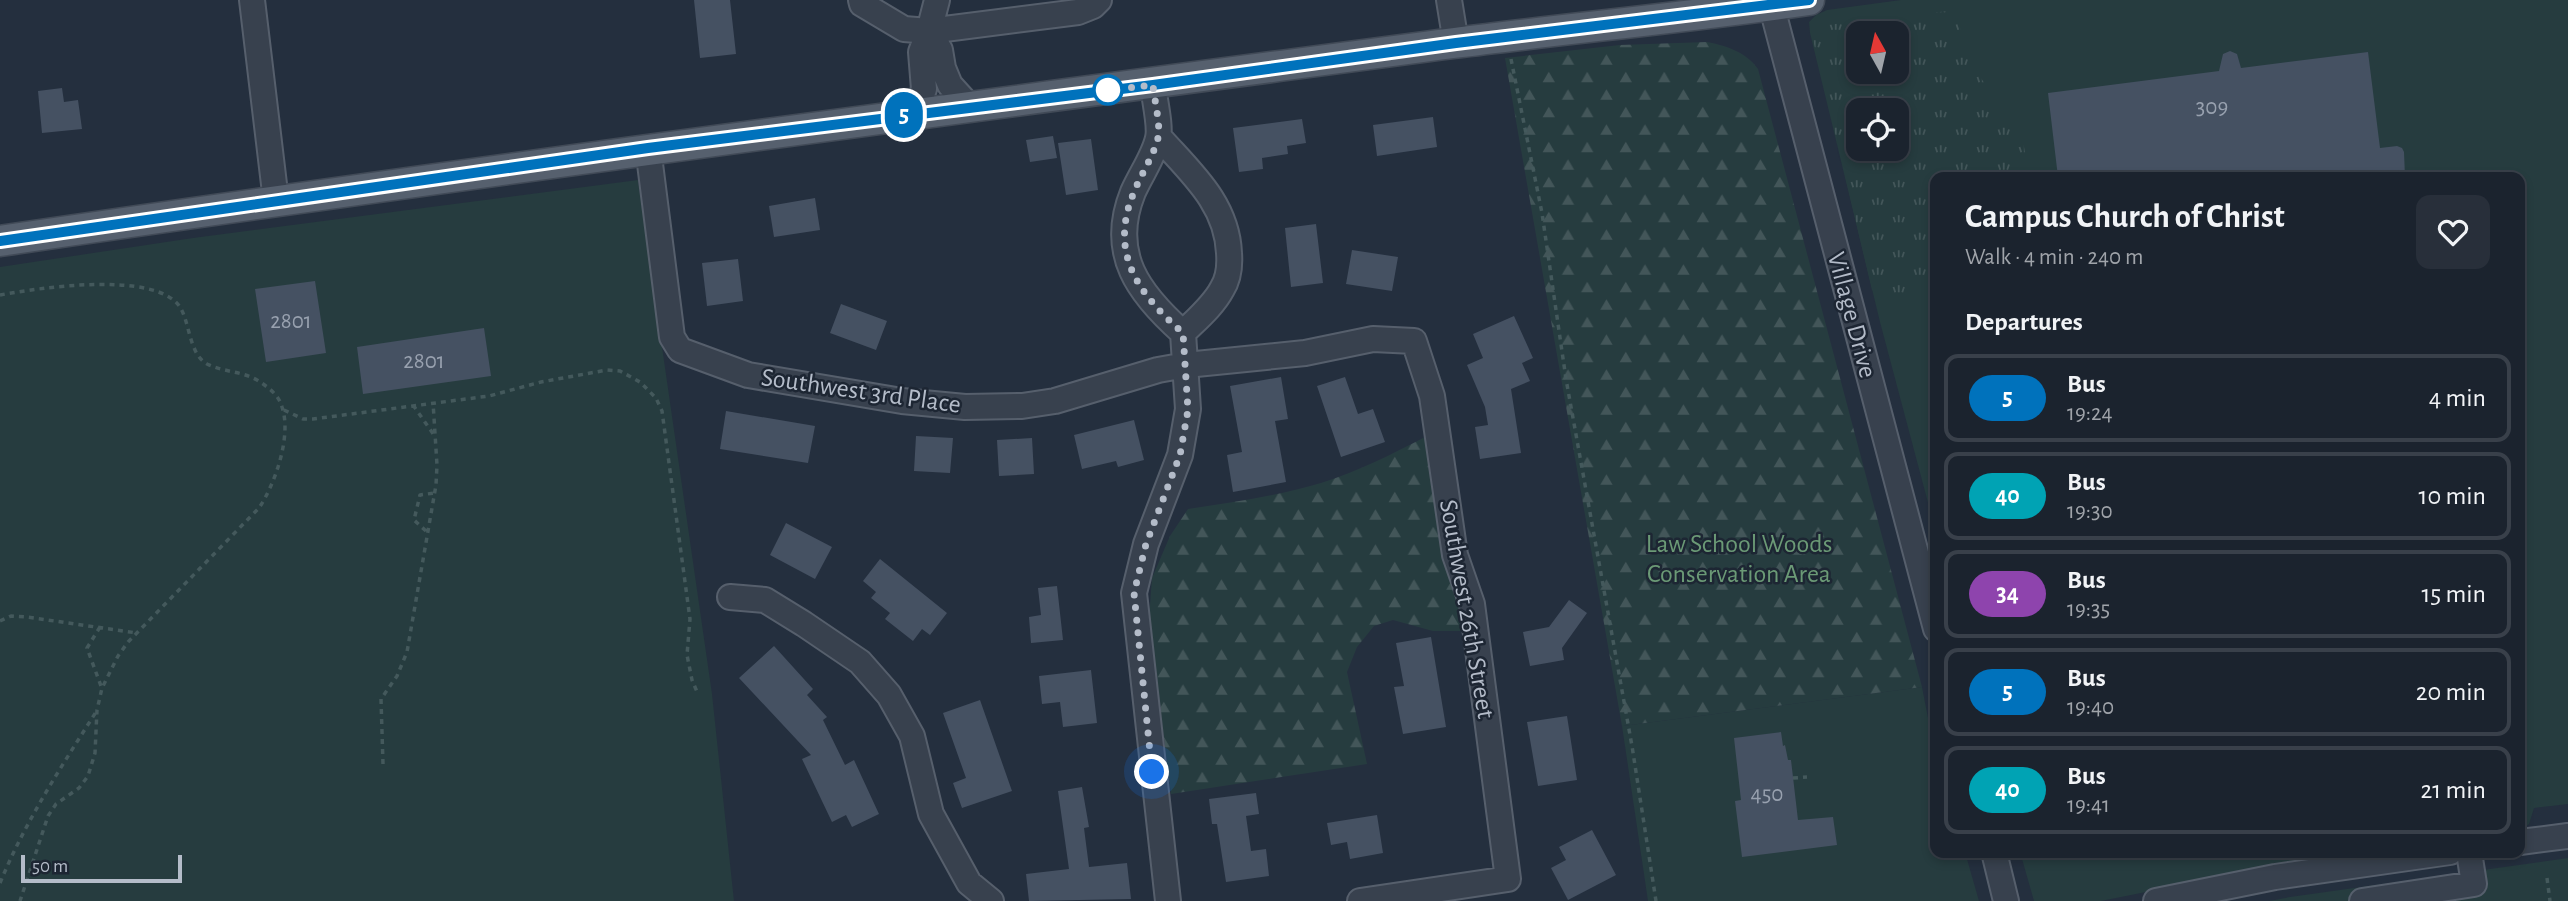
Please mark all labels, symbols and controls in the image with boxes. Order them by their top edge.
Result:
north arrow [1846,21,1909,84]
map controls [1846,21,1909,161]
unlabelled marker [1093,75,1123,105]
line badge: 5 [881,92,927,138]
house number: 309 [2196,96,2228,119]
button: locate [1846,98,1909,161]
text: 5 [899,103,909,127]
button: heart [2416,195,2490,269]
text: Campus Church of Christ [1965,201,2285,234]
text: Walk · 4 min · 240 m [1965,246,2143,269]
street label: Village Drive [1823,249,1881,381]
text: Departures [1965,309,2083,335]
house number: 2801 [270,310,312,333]
house number: 2801 [403,350,445,373]
street label: Southwest 3rd Place [760,364,962,418]
text: Bus [2067,371,2106,397]
text: 4 min [2429,385,2486,411]
text: 5 [2002,386,2013,410]
text: 19:24 [2067,402,2113,425]
text: Bus [2067,469,2106,495]
text: 10 min [2419,483,2486,509]
text: 40 [1995,484,2020,508]
street label: Southwest 26th Street [1435,498,1499,720]
text: 19:30 [2067,500,2113,523]
park label: Law School Woods Conservation Area [1646,531,1832,587]
text: Bus [2067,567,2106,593]
text: 15 min [2421,581,2486,607]
text: 34 [1996,582,2019,606]
text: 19:35 [2067,598,2110,621]
text: Bus [2067,665,2106,691]
text: 20 min [2416,679,2486,705]
text: 5 [2002,680,2013,704]
text: 19:40 [2067,696,2114,719]
your location [1134,754,1169,789]
text: Bus [2067,763,2106,789]
text: 21 min [2420,777,2486,803]
text: 40 [1995,778,2020,802]
house number: 450 [1751,783,1783,806]
text: 19:41 [2067,794,2110,817]
scale bar [21,852,182,884]
text: 50 m [32,857,68,876]

